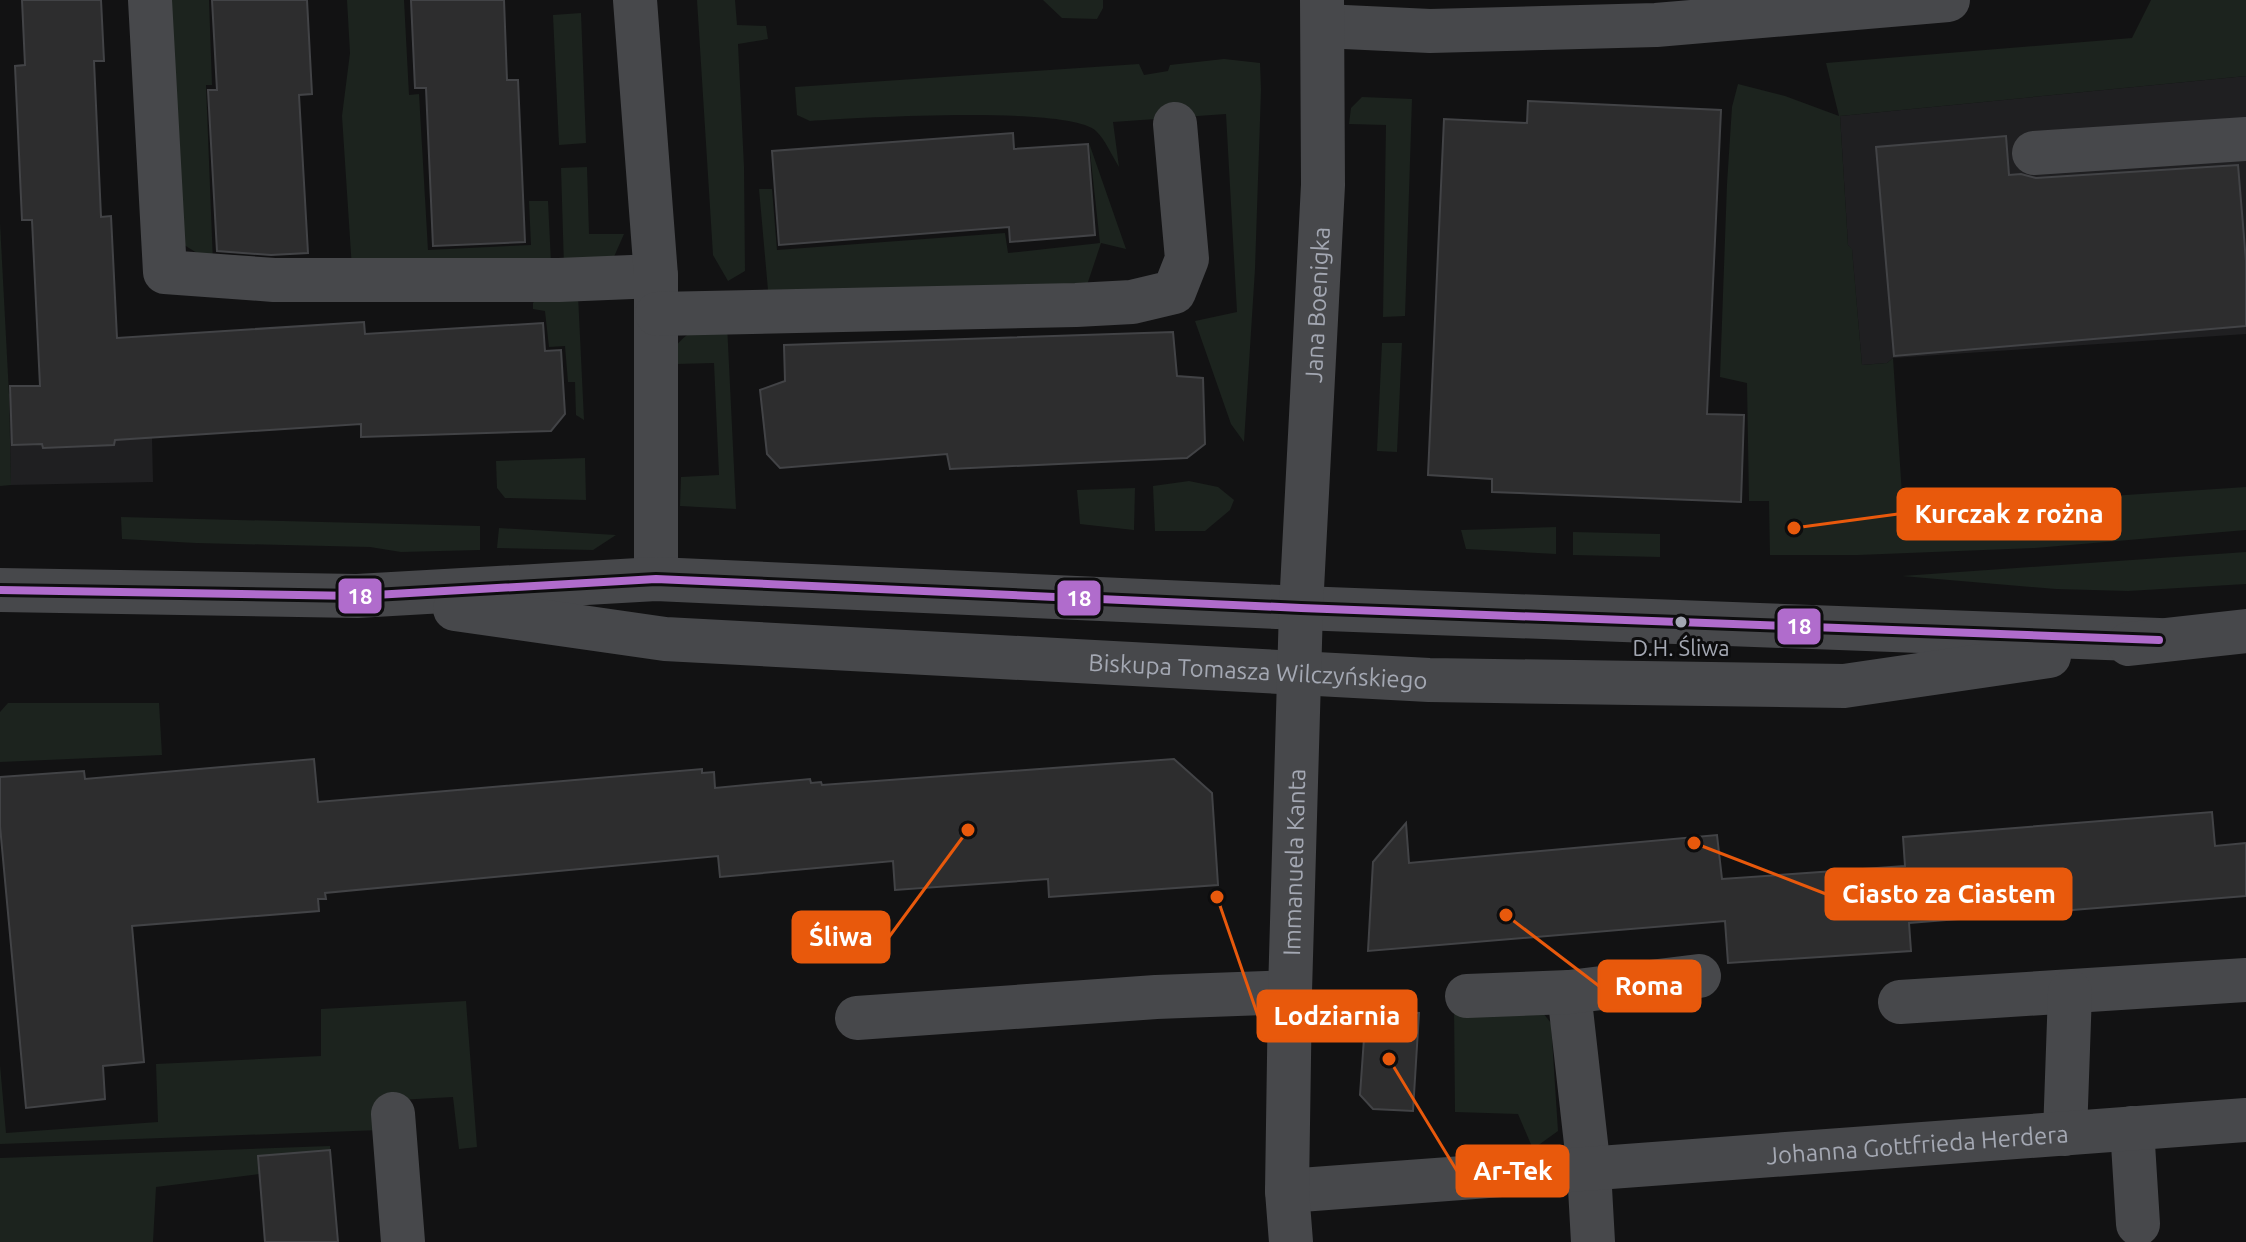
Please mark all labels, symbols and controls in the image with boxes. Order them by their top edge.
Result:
street label: Jana Boenigka [1299,226,1334,383]
callout: Kurczak z rożna [1898,489,2120,539]
text: Kurczak z rożna [1914,499,2104,528]
line badge: 18 [337,577,383,615]
line badge: 18 [1056,579,1102,617]
text: 18 [348,583,372,608]
text: 18 [1067,585,1091,610]
line badge: 18 [1776,607,1822,646]
text: 18 [1787,613,1811,638]
marker: D.H. Śliwa [1673,614,1689,630]
place label: D.H. Śliwa [1632,634,1730,660]
street label: Biskupa Tomasza Wilczyńskiego [1088,648,1428,693]
street label: Immanuela Kanta [1278,768,1310,956]
callout: Ciasto za Ciastem [1826,869,2071,919]
text: Ciasto za Ciastem [1842,879,2056,908]
callout: Śliwa [793,912,889,962]
text: Śliwa [809,921,873,951]
callout: Roma [1599,961,1700,1011]
text: Roma [1615,971,1683,1000]
callout: Lodziarnia [1258,991,1416,1041]
text: Lodziarnia [1274,1001,1400,1030]
street label: Johanna Gottfrieda Herdera [1765,1120,2069,1169]
callout: Ar-Tek [1457,1146,1568,1196]
text: Ar-Tek [1473,1156,1553,1185]

